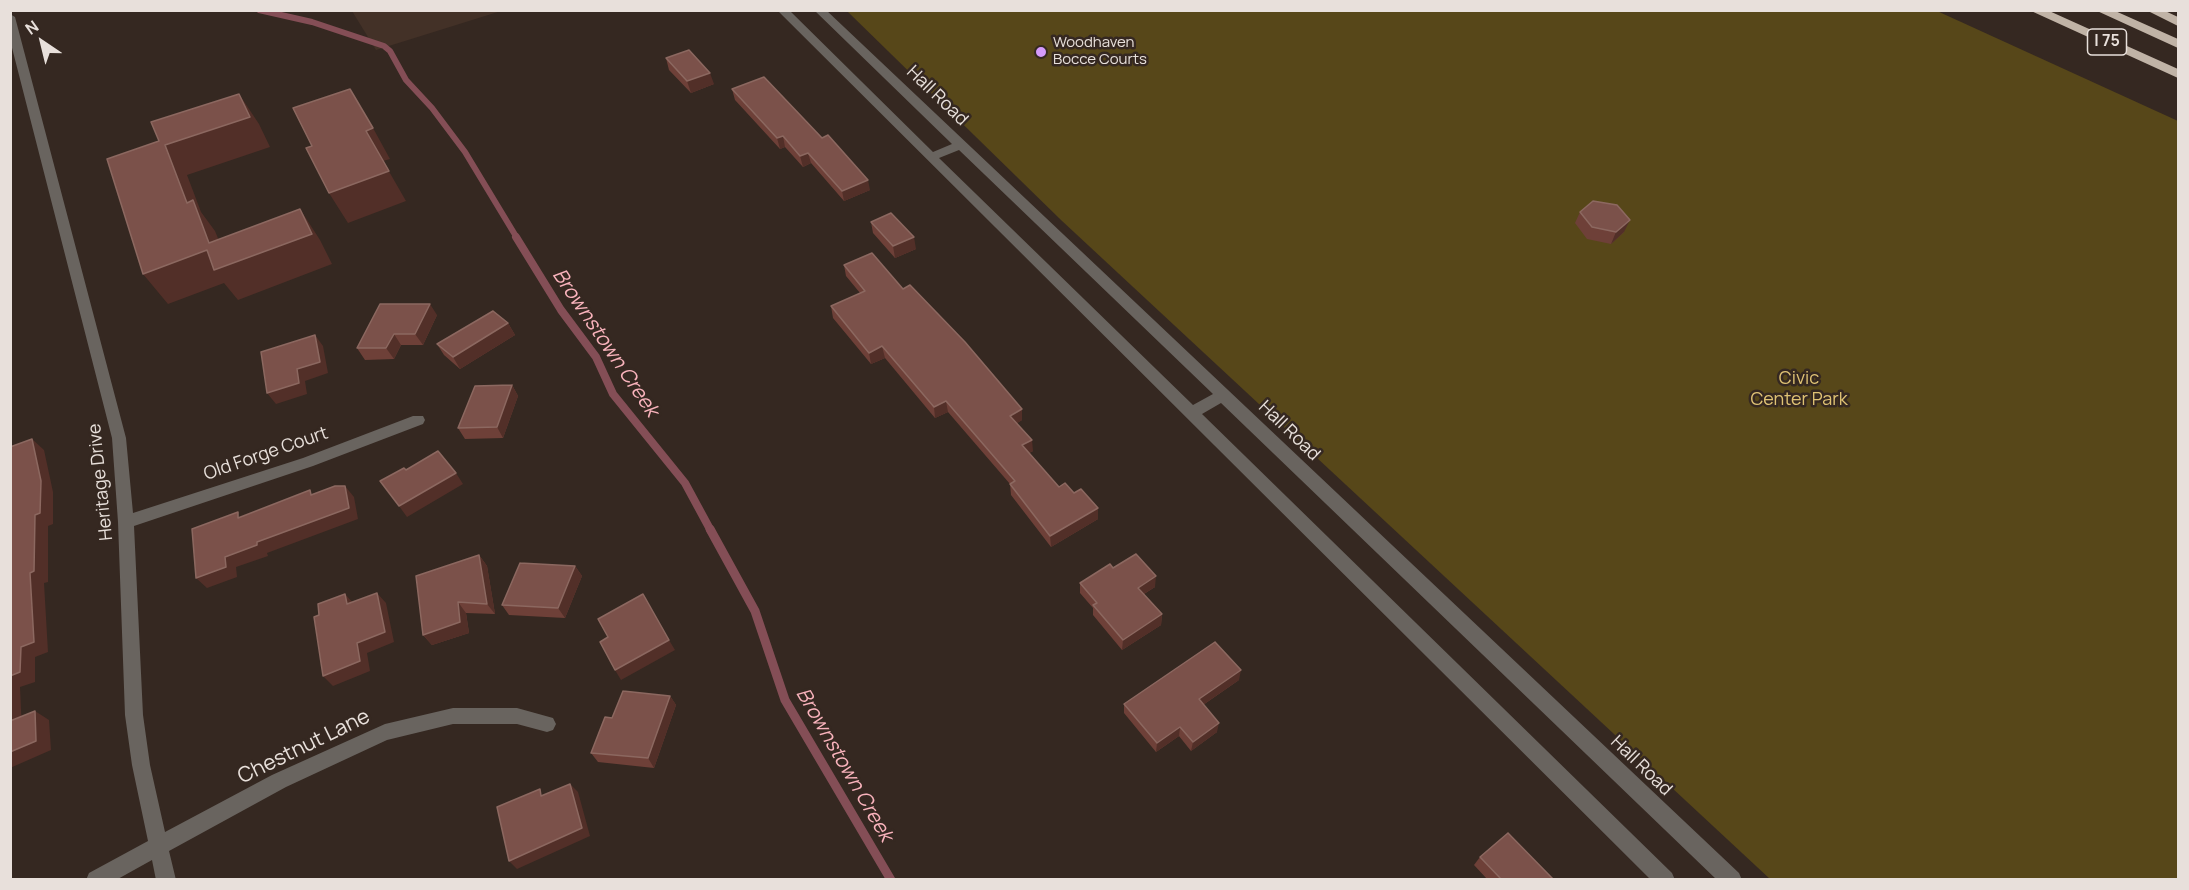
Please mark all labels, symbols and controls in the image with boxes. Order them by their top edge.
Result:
north arrow [12,12,72,72]
text: N [21,15,43,40]
road number: I 75 [2088,29,2126,55]
place label: Woodhaven Bocce Courts [1053,34,1147,69]
marker: Woodhaven Bocce Courts [1034,45,1048,59]
street label: Hall Road [902,61,972,131]
water label: Brownstown Creek [547,264,663,422]
park label: Civic Center Park [1750,368,1848,410]
street label: Hall Road [1254,396,1324,466]
street label: Heritage Drive [84,422,118,542]
street label: Old Forge Court [201,423,331,485]
water label: Brownstown Creek [790,684,898,846]
street label: Chestnut Lane [234,704,374,790]
street label: Hall Road [1606,731,1676,801]

